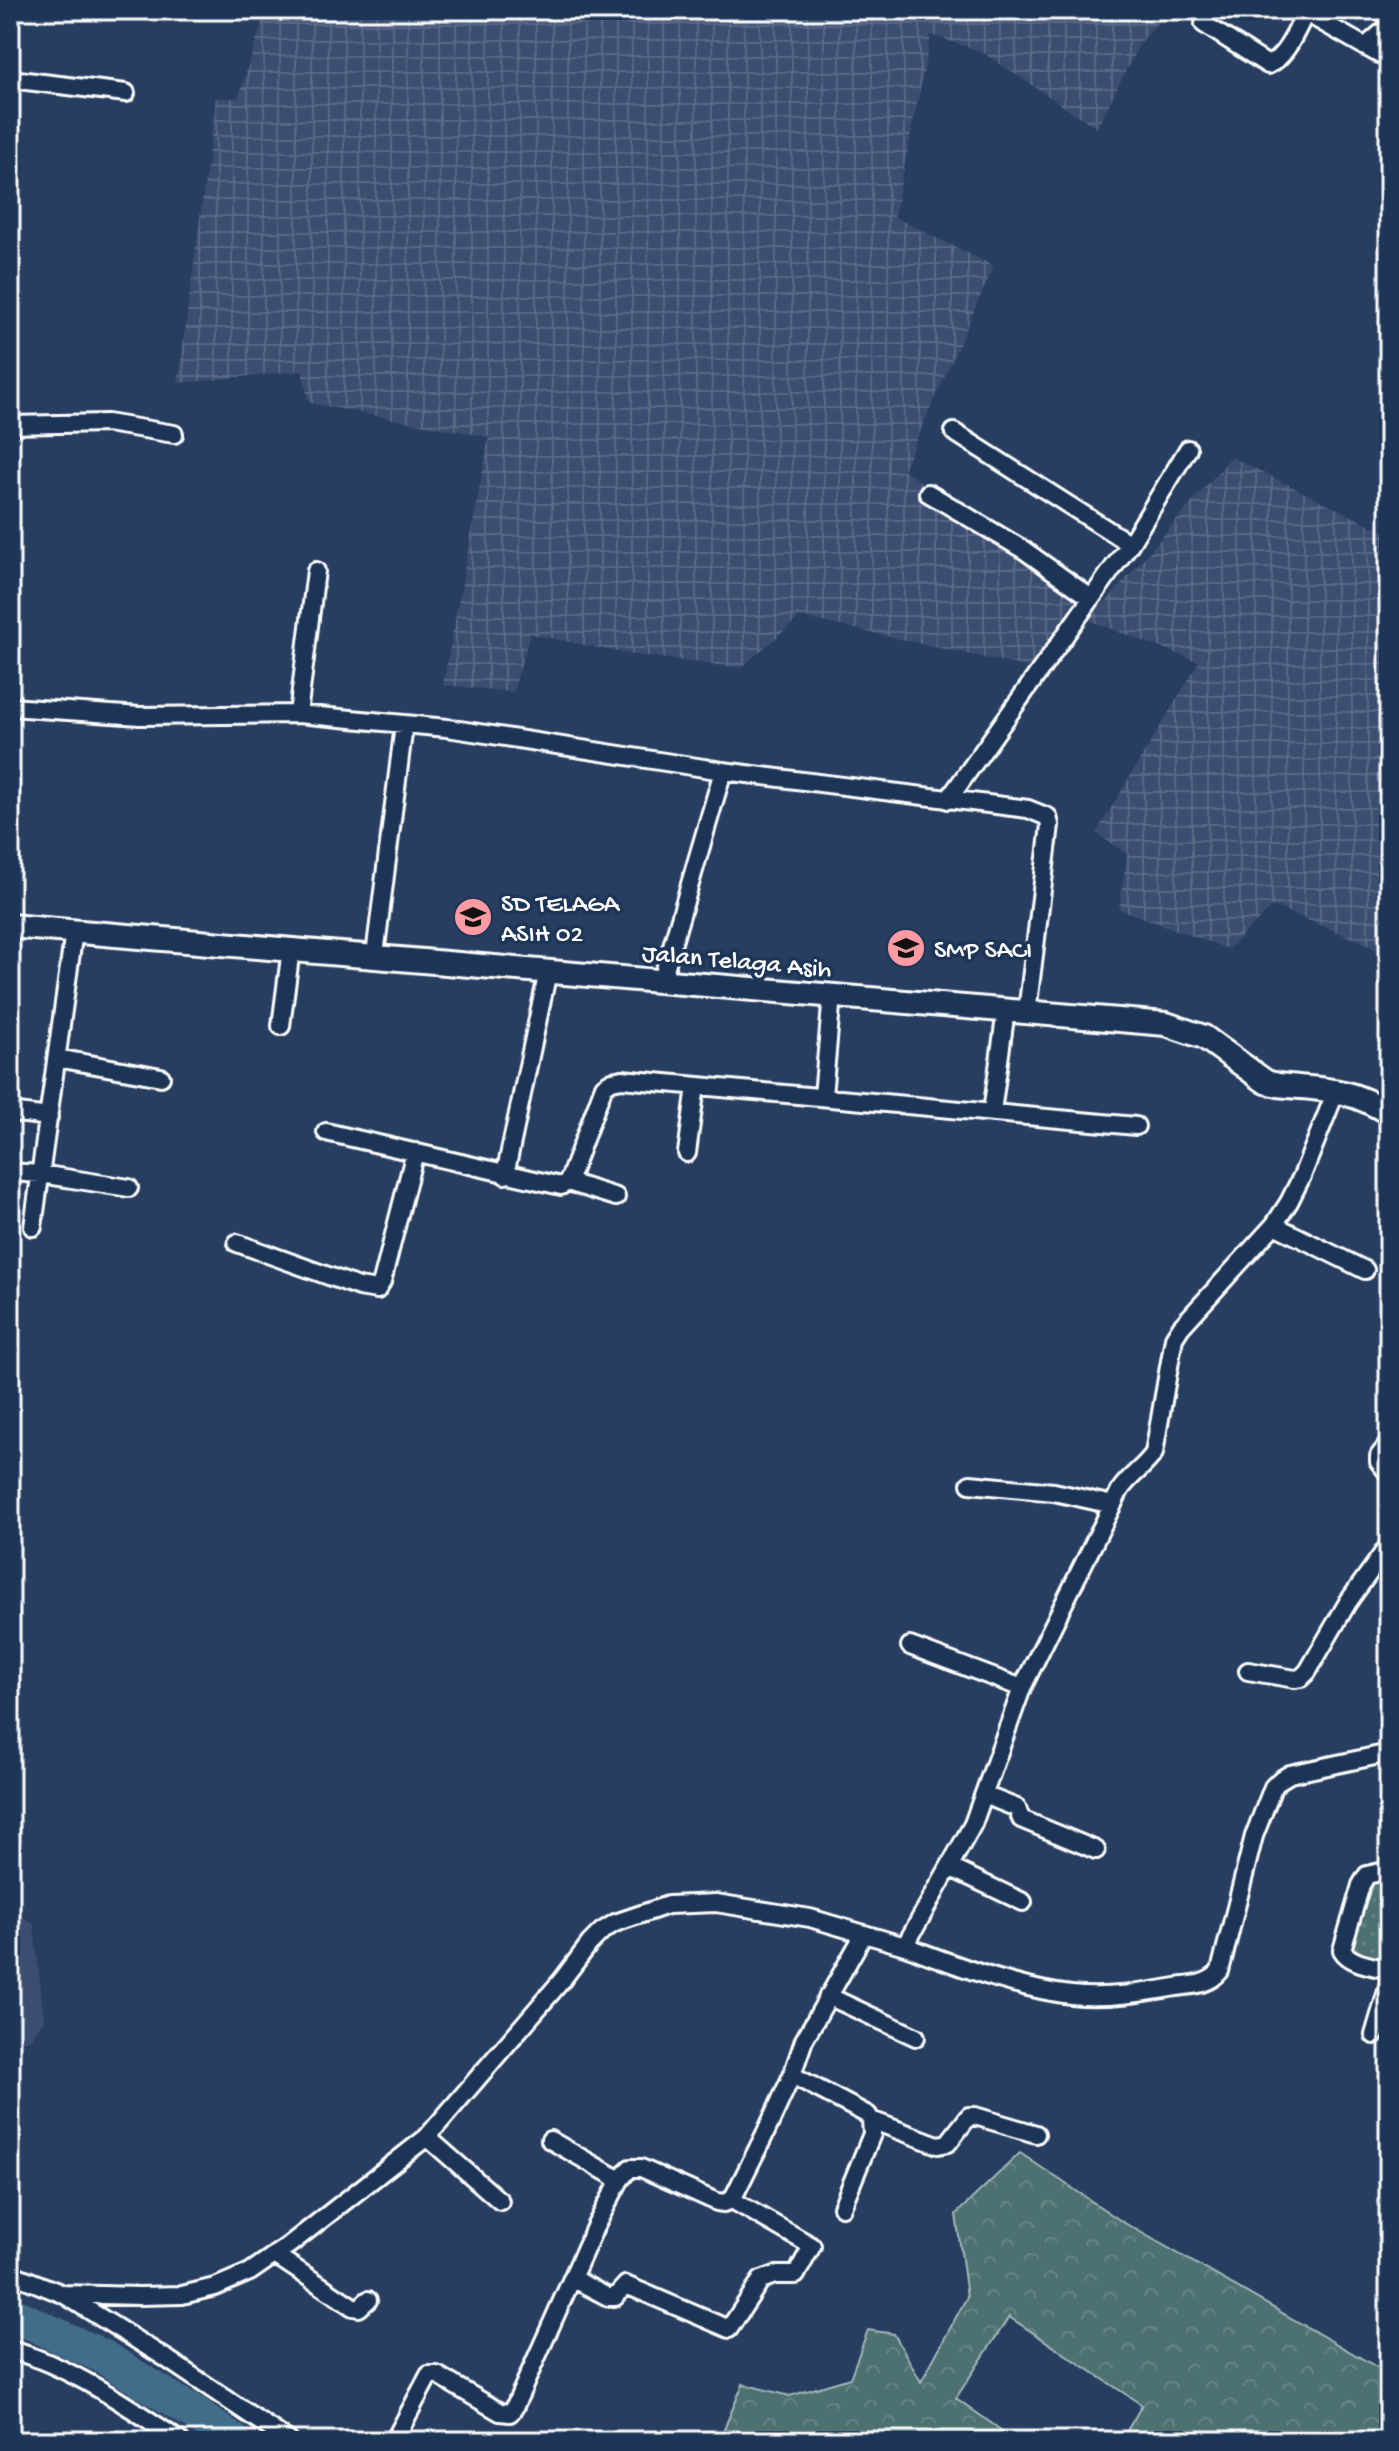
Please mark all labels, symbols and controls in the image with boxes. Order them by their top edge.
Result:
place label: SD TELAGA ASIH 02 [501,891,621,952]
school or university icon: SD TELAGA ASIH 02 [452,896,494,938]
school or university icon: SMP SACI [885,927,927,969]
place label: SMP SACI [934,937,1032,968]
street label: Jalan Telaga Asih [640,940,833,987]

